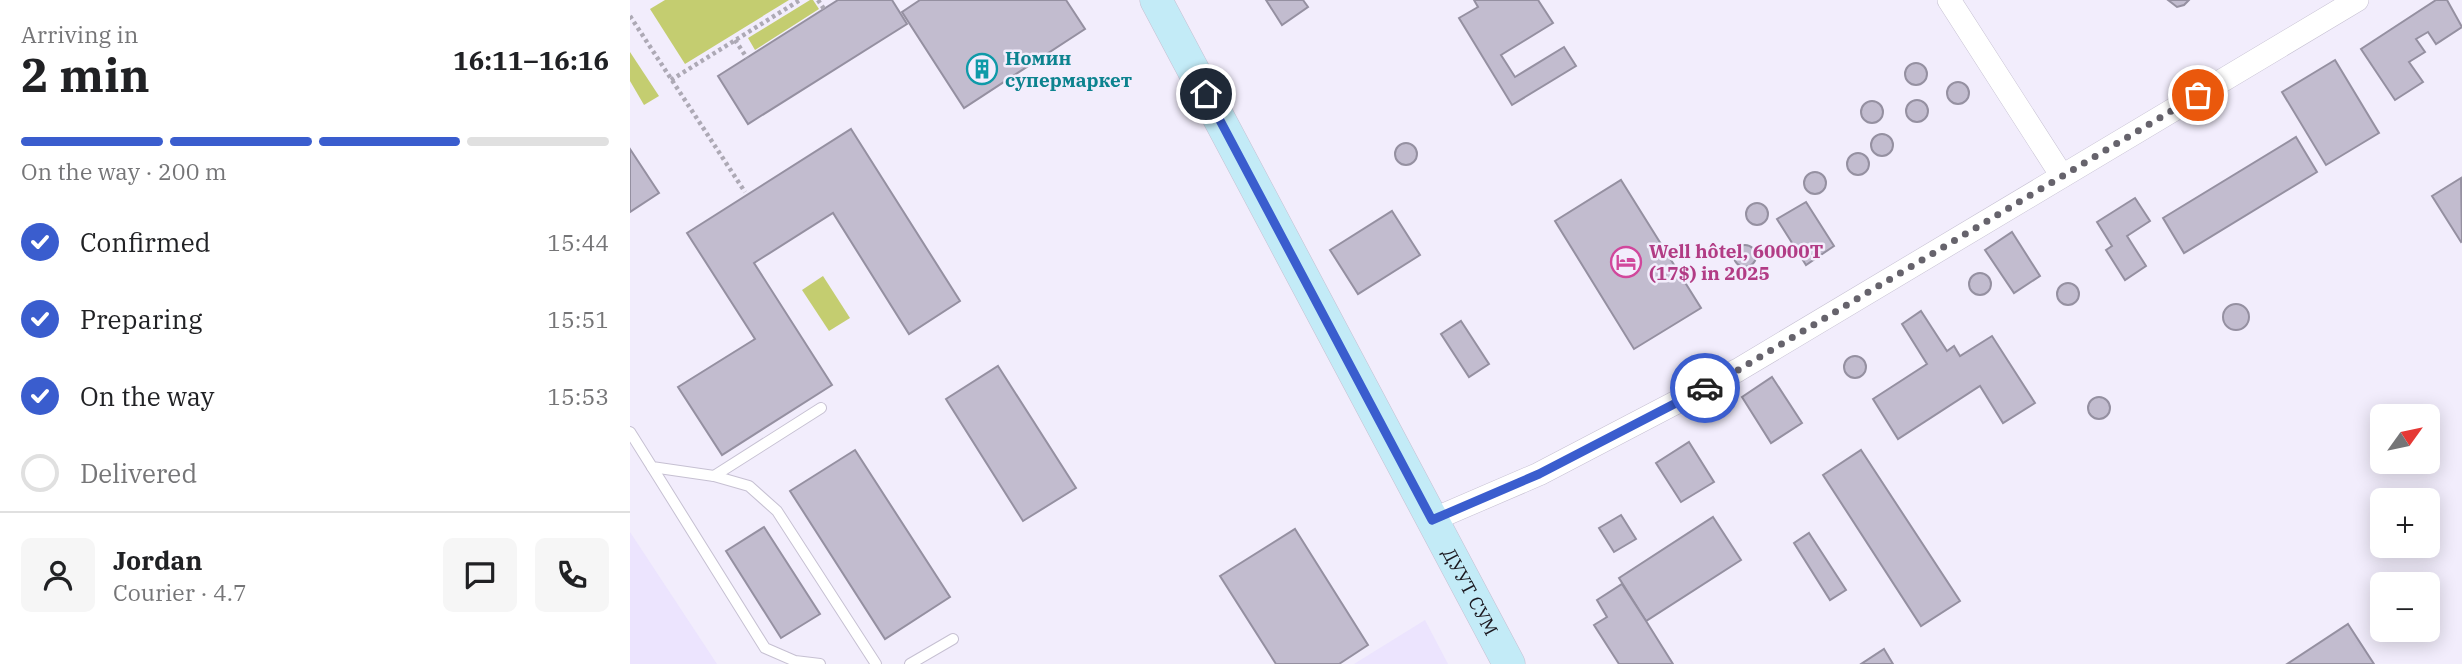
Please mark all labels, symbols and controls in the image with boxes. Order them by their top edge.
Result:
text: Arriving in [21,19,138,49]
text: 16:11–16:16 [453,43,609,77]
text: 2 min [21,45,150,105]
place label: Номин супермаркет [1005,46,1132,92]
building icon: Номин супермаркет [965,52,999,86]
pin [1176,64,1236,124]
pin [2168,65,2228,125]
icon: home [1187,75,1225,113]
icon: bag [2179,76,2217,114]
text: On the way · 200 m [21,156,227,186]
icon: check [21,223,59,261]
text: Confirmed [80,225,211,259]
text: 15:44 [547,227,609,257]
place label: Well hôtel, 60000T (17$) in 2025 [1649,239,1823,285]
hotel icon: Well hôtel, 60000T (17$) in 2025 [1609,245,1643,279]
icon: check [21,300,59,338]
text: Preparing [80,302,202,336]
text: 15:51 [547,304,609,334]
courier [1670,353,1740,423]
icon: car [1686,369,1724,407]
icon: check [21,377,59,415]
text: On the way [80,379,214,413]
text: 15:53 [547,381,609,411]
north arrow [2370,404,2440,474]
map controls [2370,404,2440,642]
text: Delivered [80,456,197,490]
button: + [2370,488,2440,558]
button: person [21,538,95,612]
button: chat [443,538,517,612]
button: phone [535,538,609,612]
text: Jordan [113,543,203,577]
street label: ДУУТ СУМ [1437,544,1504,640]
button: − [2370,572,2440,642]
text: Courier · 4.7 [113,577,247,607]

